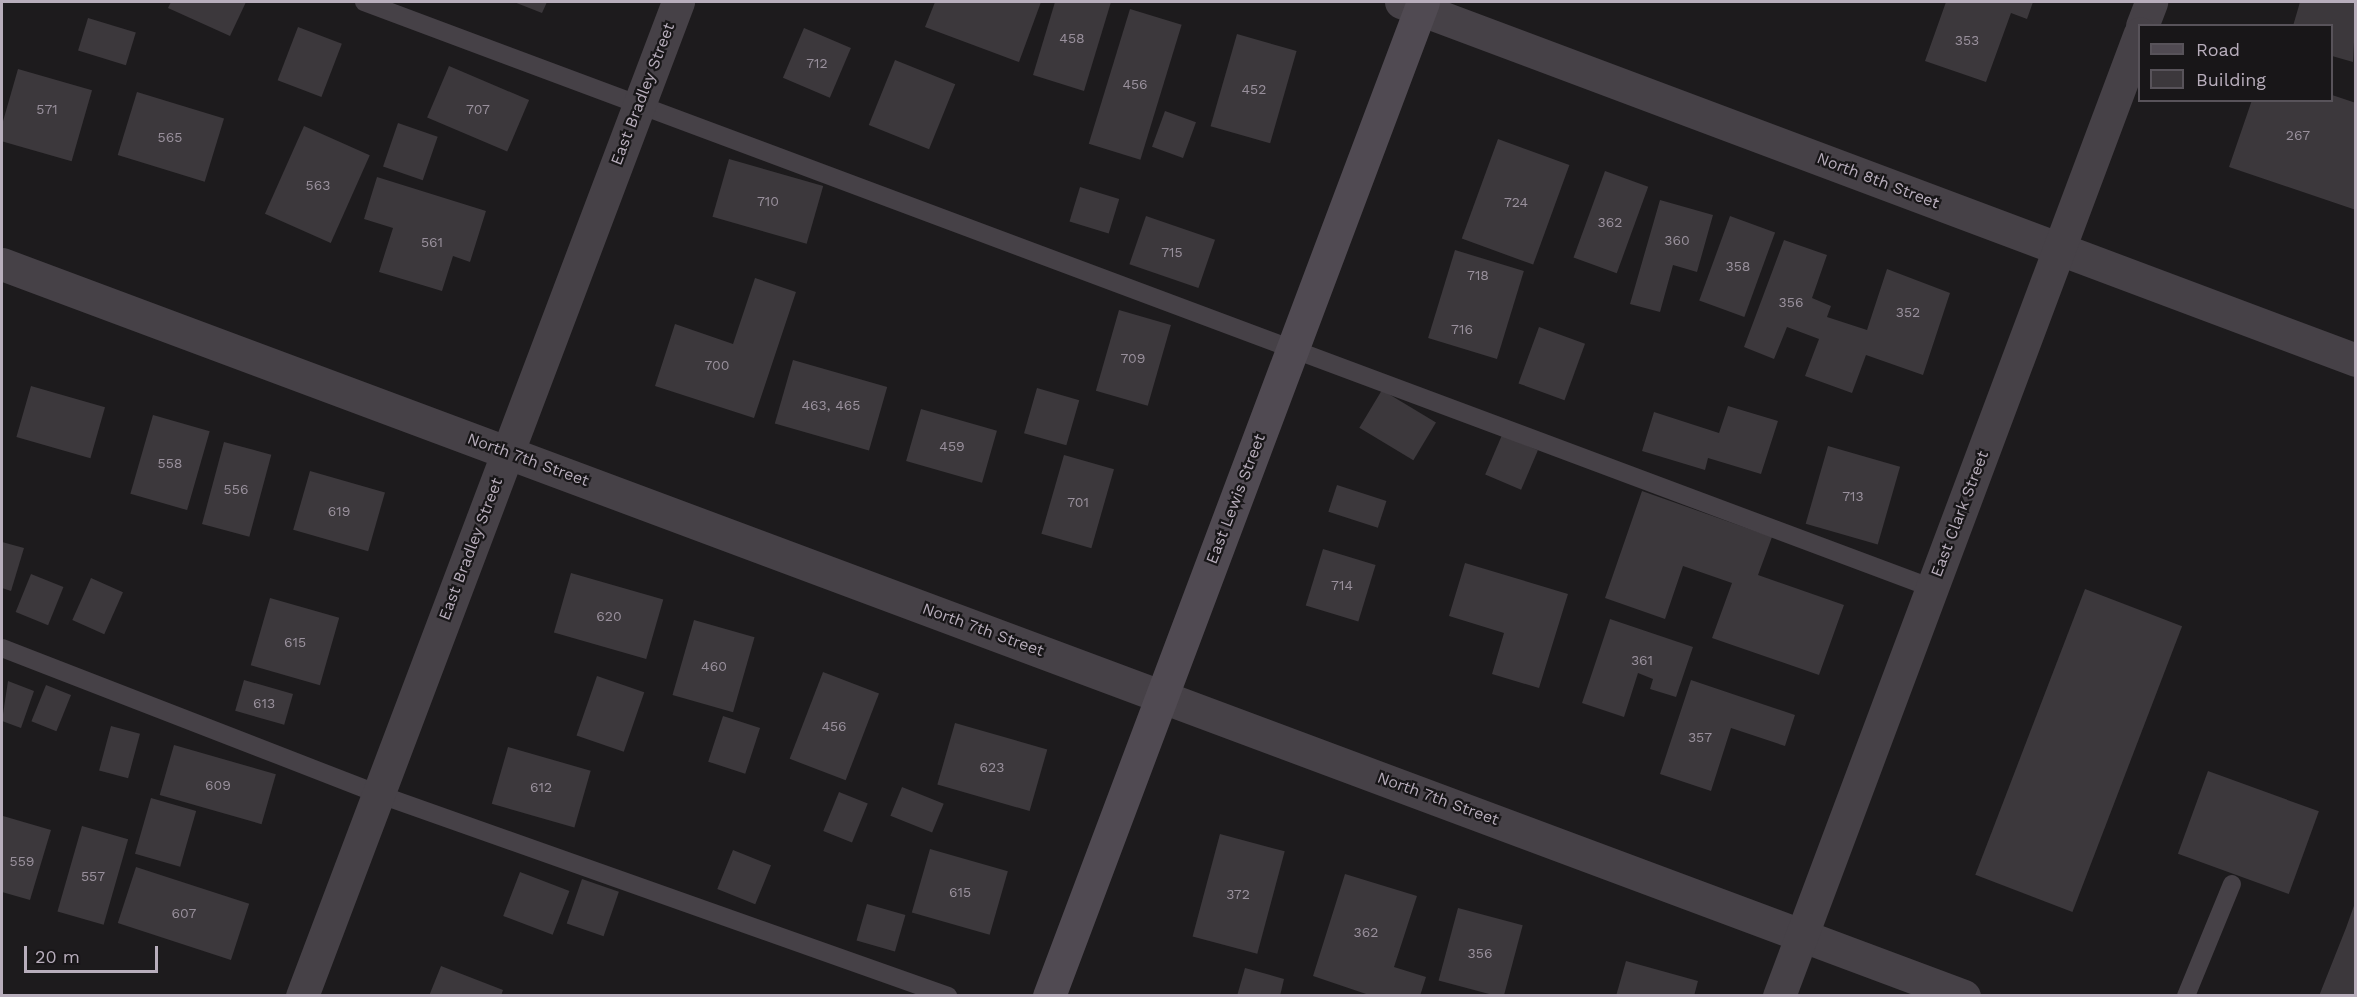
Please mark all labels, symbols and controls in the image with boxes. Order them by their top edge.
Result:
street label: East Bradley Street [607,20,679,168]
legend [2138,24,2333,102]
house number: 458 [1059,30,1085,46]
house number: 353 [1955,32,1979,48]
text: Road [2196,39,2240,60]
house number: 712 [806,55,828,71]
text: Building [2196,69,2266,90]
house number: 456 [1122,76,1148,92]
house number: 452 [1242,81,1266,97]
house number: 571 [36,101,58,117]
house number: 707 [466,101,490,117]
house number: 267 [2286,127,2310,143]
house number: 565 [158,129,182,145]
street label: North 8th Street [1814,149,1942,213]
house number: 563 [306,177,330,193]
house number: 710 [757,193,779,209]
house number: 724 [1504,194,1528,210]
house number: 362 [1598,214,1622,230]
house number: 360 [1664,232,1690,248]
house number: 561 [421,234,443,250]
house number: 715 [1161,244,1183,260]
house number: 358 [1726,258,1750,274]
house number: 718 [1467,267,1489,283]
house number: 356 [1779,294,1803,310]
house number: 352 [1896,304,1920,320]
house number: 716 [1451,321,1473,337]
house number: 709 [1121,350,1145,366]
house number: 700 [705,357,729,373]
house number: 463, 465 [802,397,860,413]
street label: North 7th Street [464,429,592,491]
street label: East Lewis Street [1202,431,1270,567]
house number: 459 [939,438,965,454]
street label: East Clark Street [1927,448,1993,580]
house number: 558 [158,455,182,471]
street label: East Bradley Street [435,475,507,623]
house number: 556 [224,481,248,497]
house number: 713 [1842,488,1864,504]
house number: 701 [1067,494,1089,510]
house number: 619 [328,503,350,519]
house number: 714 [1331,577,1353,593]
street label: North 7th Street [919,599,1047,661]
house number: 620 [596,608,622,624]
house number: 615 [284,634,306,650]
house number: 361 [1631,652,1653,668]
house number: 460 [701,658,727,674]
house number: 613 [253,695,275,711]
house number: 456 [821,718,847,734]
house number: 357 [1688,729,1712,745]
house number: 623 [980,759,1004,775]
street label: North 7th Street [1374,768,1502,830]
house number: 609 [205,777,231,793]
house number: 612 [530,779,552,795]
house number: 559 [10,853,34,869]
house number: 557 [81,868,105,884]
house number: 615 [949,884,971,900]
house number: 372 [1226,886,1250,902]
house number: 607 [172,905,196,921]
house number: 362 [1354,924,1378,940]
scale bar [27,934,160,972]
house number: 356 [1468,945,1492,961]
text: 20 m [35,946,80,967]

